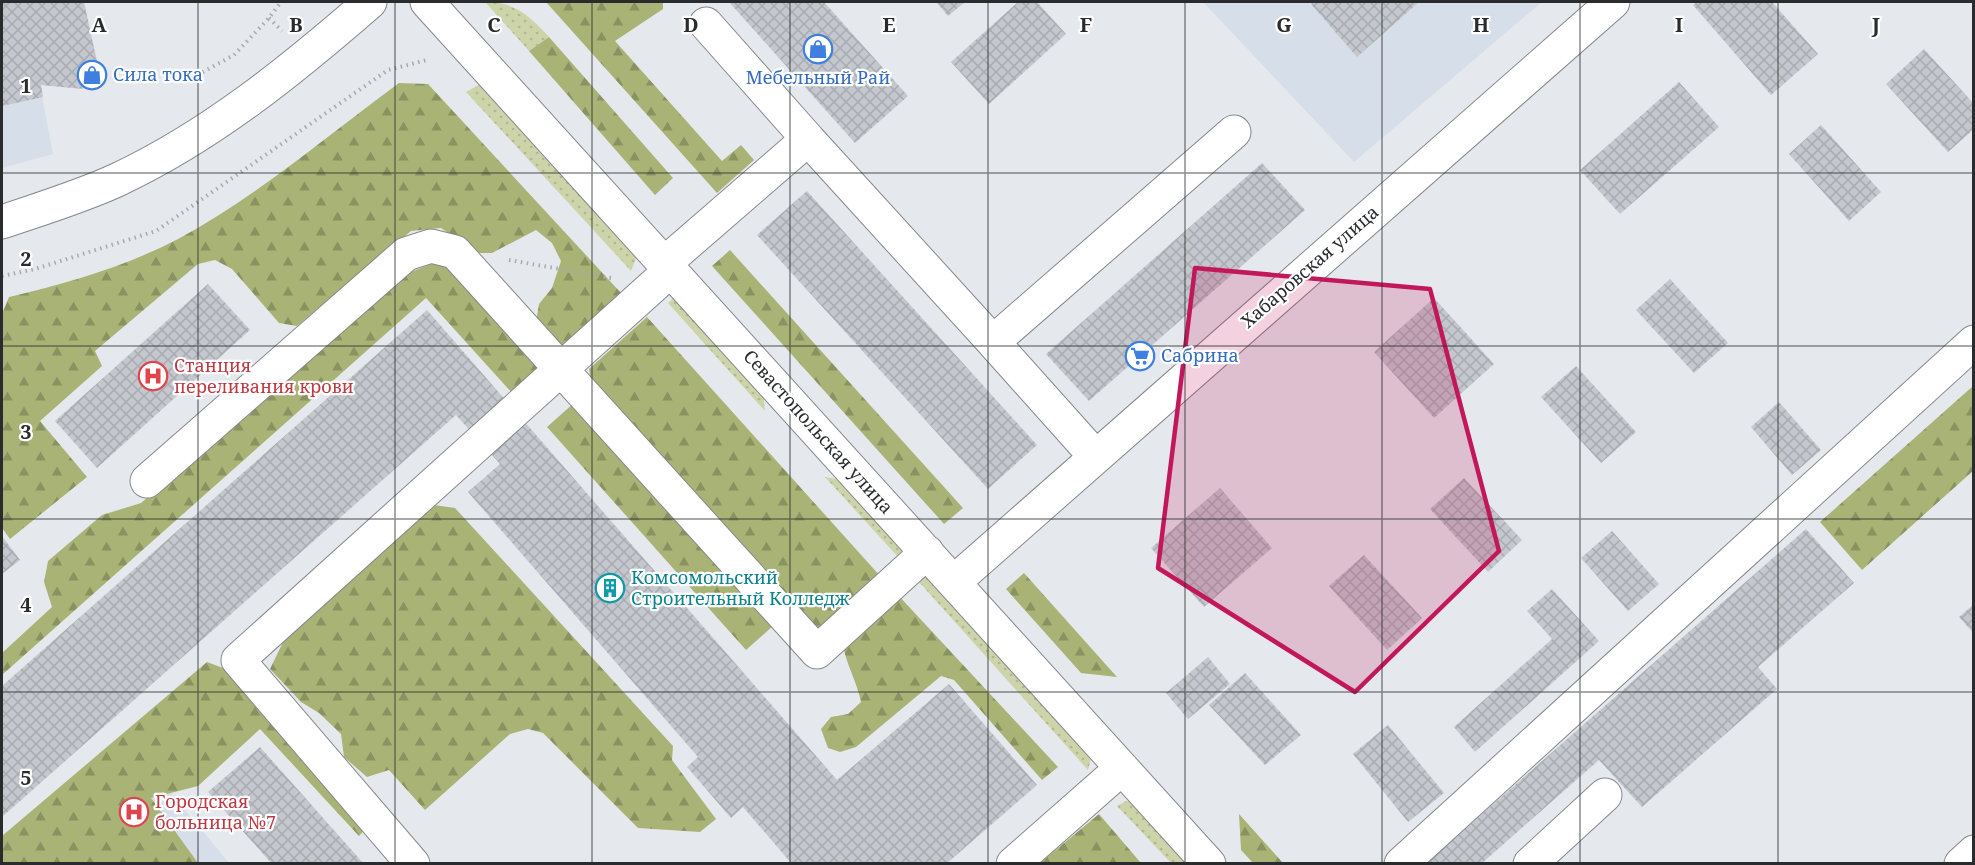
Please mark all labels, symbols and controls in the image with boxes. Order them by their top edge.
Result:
text: A [91,11,107,38]
text: B [289,11,303,38]
text: C [487,11,501,38]
text: D [683,11,699,38]
text: E [882,11,896,38]
text: F [1080,11,1092,38]
text: G [1276,11,1292,38]
text: H [1473,11,1489,38]
text: I [1675,11,1683,38]
text: J [1871,11,1880,38]
shop icon: Мебельный Рай [802,33,834,65]
shop icon: Сила тока [76,59,108,91]
place label: Сила тока [113,62,203,86]
place label: Мебельный Рай [746,65,890,89]
text: 1 [20,72,32,99]
street label: Хабаровская улица [1235,200,1383,333]
text: 2 [20,245,32,272]
supermarket icon: Сабрина [1124,340,1156,372]
place label: Сабрина [1161,343,1239,367]
street label: Севастопольская улица [739,344,899,518]
place label: Станция переливания крови [174,353,354,398]
hospital icon: Станция переливания крови [137,360,169,392]
text: 3 [20,418,32,445]
place label: Комсомольский Строительный Колледж [631,565,850,610]
building icon: Комсомольский Строительный Колледж [594,572,626,604]
text: 4 [20,591,32,618]
text: 5 [20,764,32,791]
place label: Городская больница №7 [155,789,276,834]
hospital icon: Городская больница №7 [118,796,150,828]

